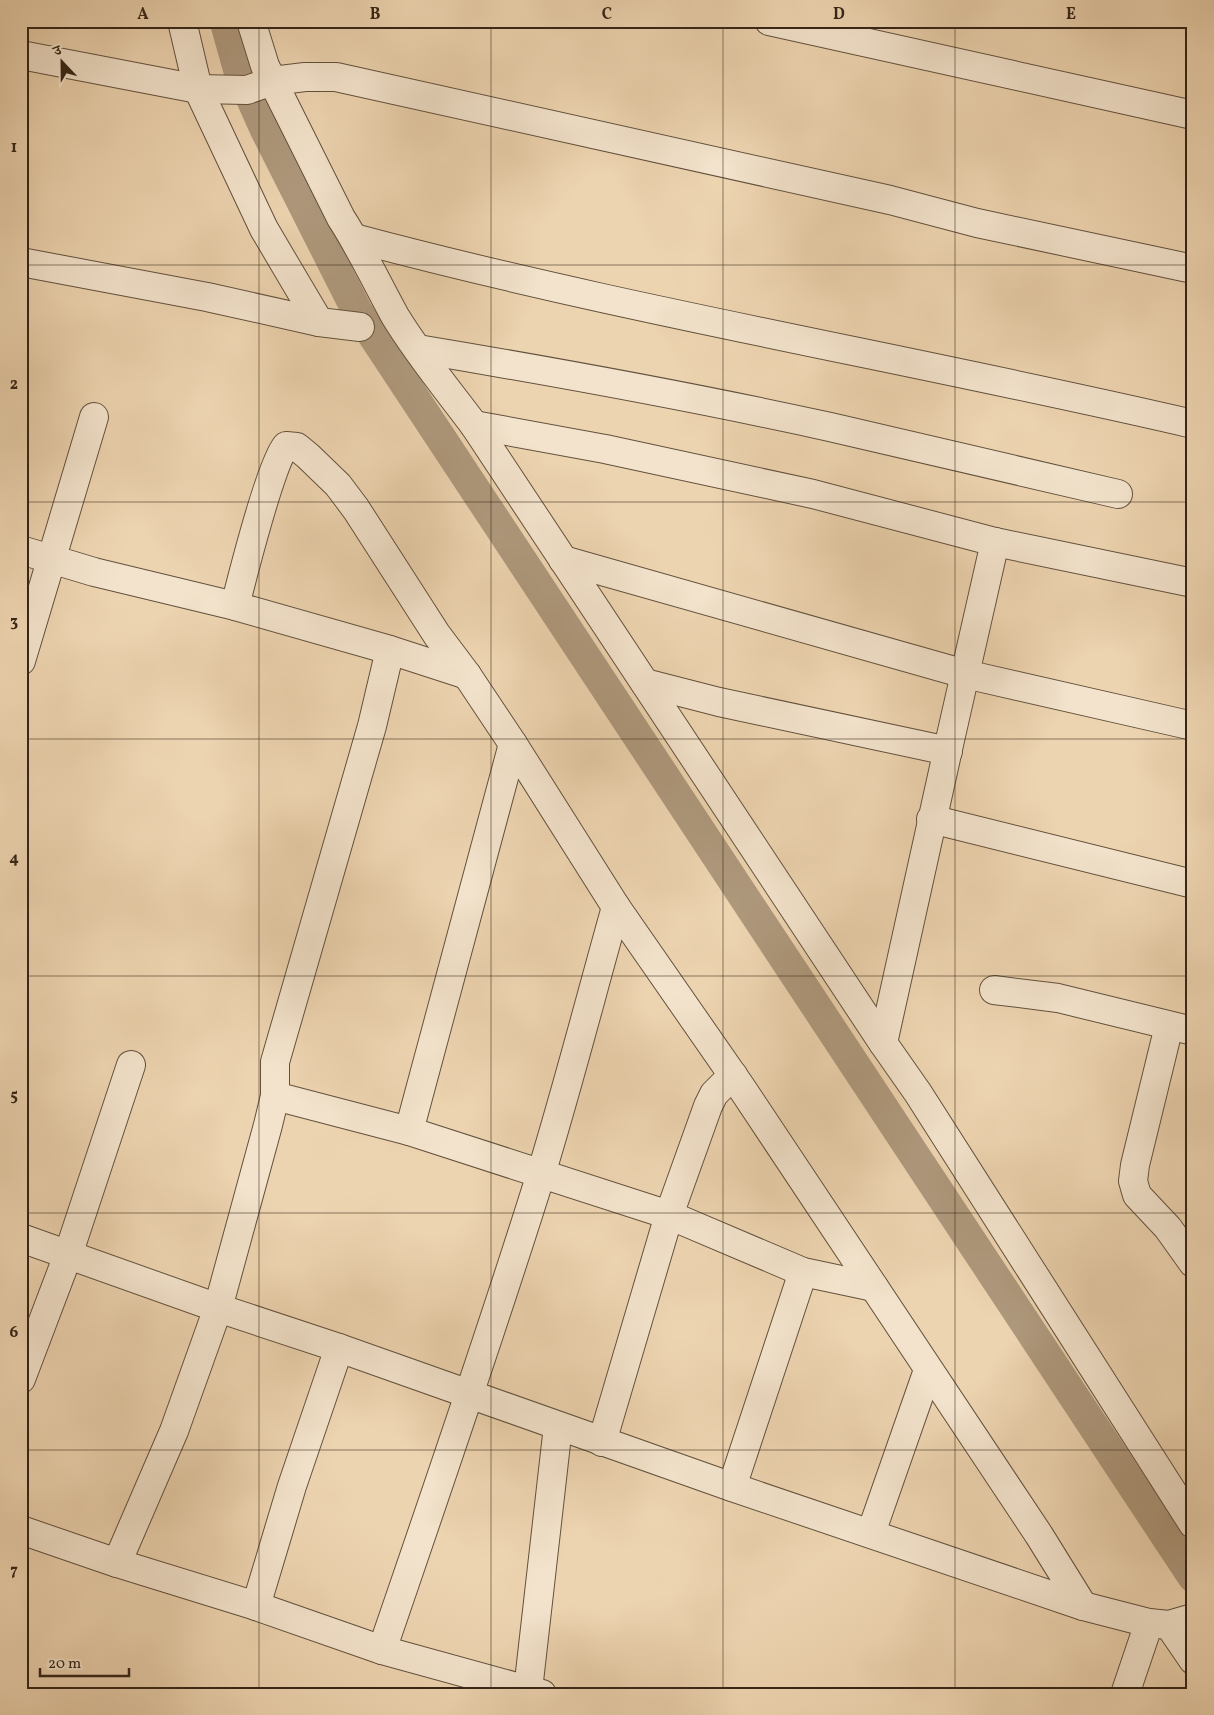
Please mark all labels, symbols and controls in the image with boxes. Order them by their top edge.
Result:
text: A [137,4,149,26]
text: B [370,4,381,26]
text: C [602,4,612,26]
text: D [833,4,845,26]
text: E [1066,4,1076,26]
north arrow [38,38,88,88]
text: उ [50,41,65,62]
text: 1 [11,137,17,159]
text: 2 [10,374,18,396]
text: 3 [10,611,18,633]
text: 4 [9,848,19,870]
text: 5 [10,1085,18,1107]
text: 6 [10,1322,19,1344]
text: 7 [10,1560,18,1582]
scale bar [40,1645,129,1677]
text: 20 m [48,1654,81,1675]

